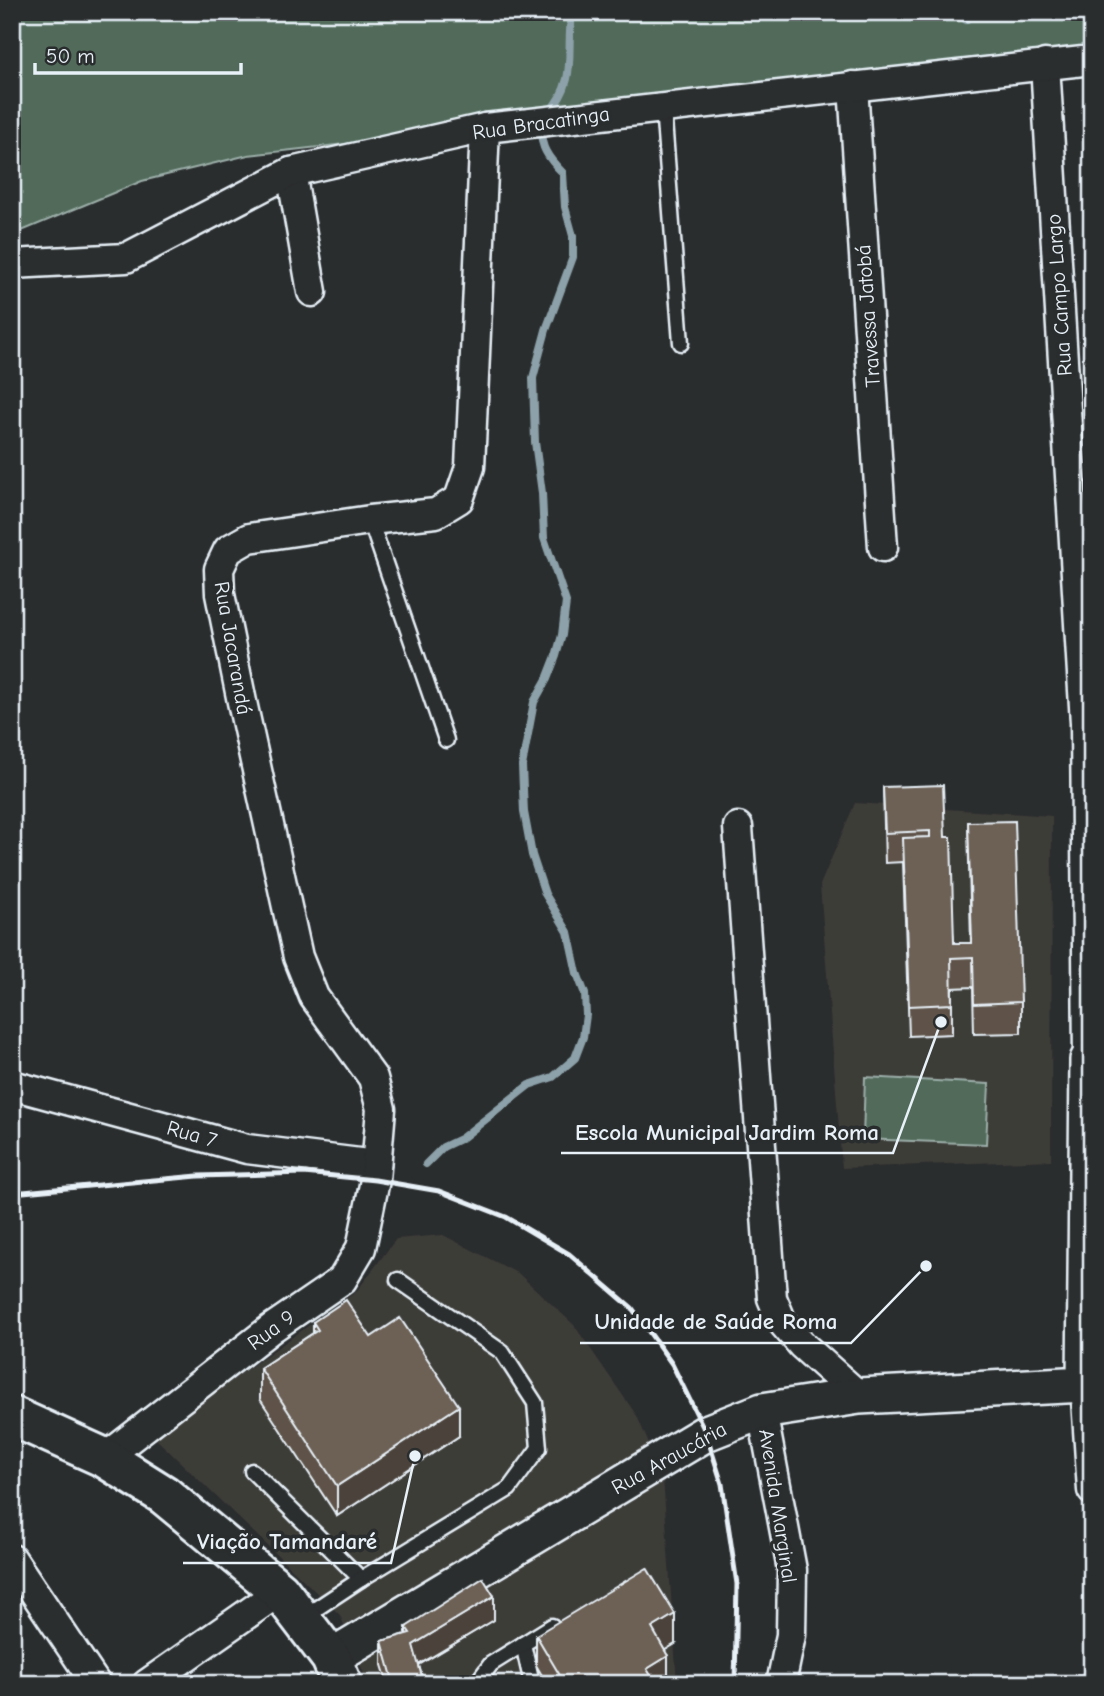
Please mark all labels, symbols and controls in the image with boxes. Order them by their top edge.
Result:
scale bar [35,32,242,76]
text: 50 m [46,44,95,68]
street label: Rua Bracatinga [471,101,611,145]
street label: Rua Campo Largo [1041,213,1077,377]
street label: Travessa Jatobá [851,244,885,388]
street label: Rua Jacarandá [209,580,257,716]
callout: Escola Municipal Jardim Roma [561,1109,893,1153]
street label: Rua 7 [164,1115,220,1153]
text: Escola Municipal Jardim Roma [575,1119,879,1146]
callout: Unidade de Saúde Roma [580,1299,851,1343]
street label: Rua 9 [243,1305,299,1355]
text: Unidade de Saúde Roma [594,1308,838,1335]
street label: Rua Araucária [607,1417,731,1499]
street label: Avenida Marginal [754,1427,802,1585]
callout: Viação Tamandaré [183,1519,391,1563]
text: Viação Tamandaré [197,1528,377,1555]

